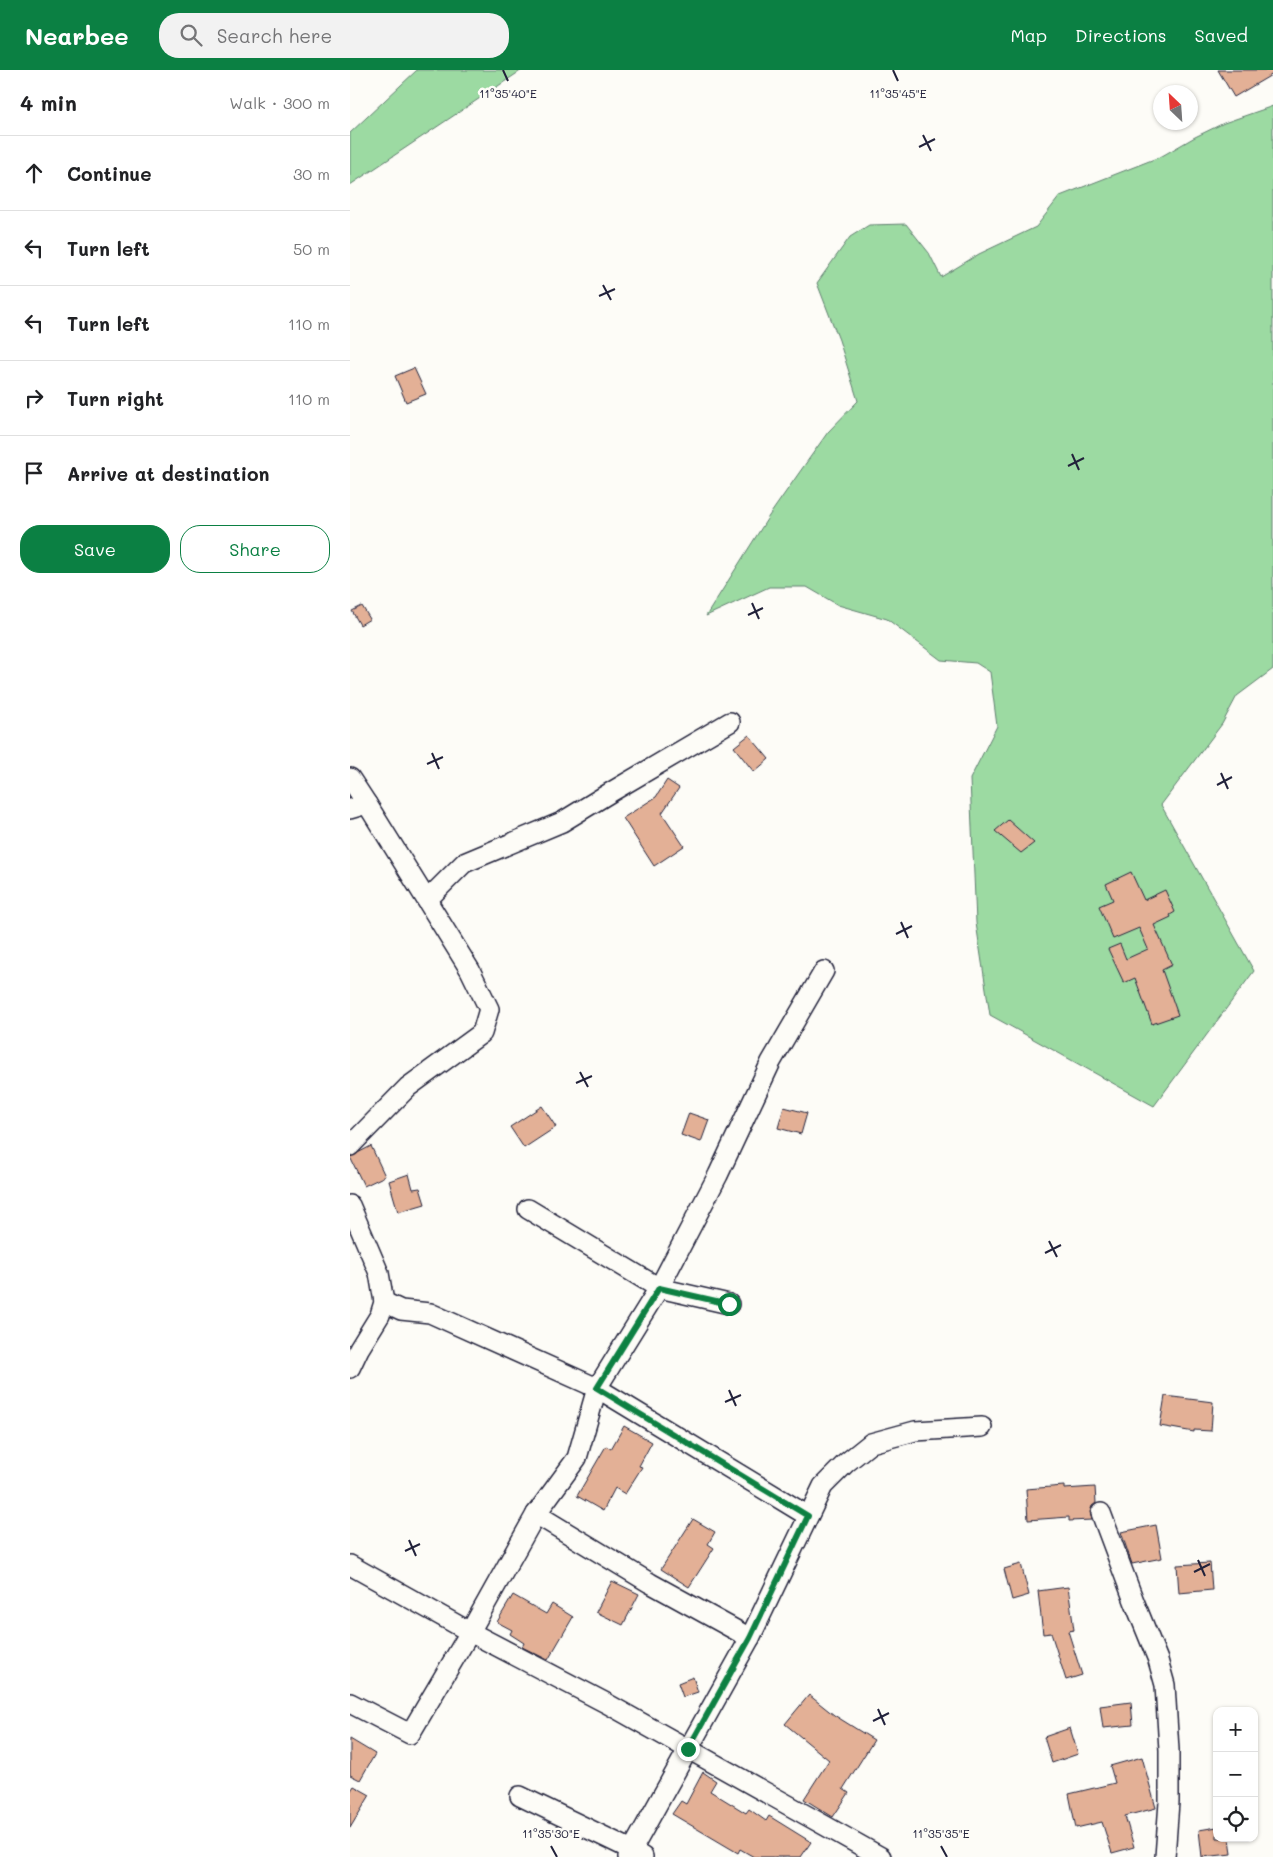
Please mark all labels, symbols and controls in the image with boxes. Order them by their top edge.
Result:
search box [159,13,509,58]
text: Nearbee [25,20,129,51]
icon: search [177,21,205,49]
text: Search here [217,23,332,48]
text: Map [1010,23,1047,47]
text: Directions [1075,23,1167,47]
text: Saved [1195,23,1248,47]
text: 11°35'40"E [479,85,537,101]
text: 11°35'45"E [869,85,927,101]
north arrow [1153,85,1198,130]
text: 4 min [20,89,77,116]
text: Walk · 300 m [229,92,330,113]
icon: ahead [20,159,48,187]
text: Continue [67,161,152,186]
text: 30 m [293,163,330,184]
icon: left [20,234,48,262]
text: Turn left [67,236,150,261]
text: 50 m [293,238,330,259]
icon: left [20,309,48,337]
text: Turn left [67,311,150,336]
text: 110 m [288,313,330,334]
icon: right [20,384,48,412]
text: Turn right [67,386,164,411]
text: 110 m [288,388,330,409]
icon: arrive [20,459,48,487]
text: Arrive at destination [67,461,270,486]
button: Save [20,525,170,573]
button: Share [180,525,330,573]
route start [718,1293,741,1316]
map controls [1213,1707,1258,1842]
button: + [1213,1707,1258,1752]
route end [677,1738,700,1761]
button: − [1213,1752,1258,1797]
button: locate [1213,1797,1258,1842]
text: 11°35'30"E [522,1825,580,1841]
text: 11°35'35"E [912,1825,970,1841]

